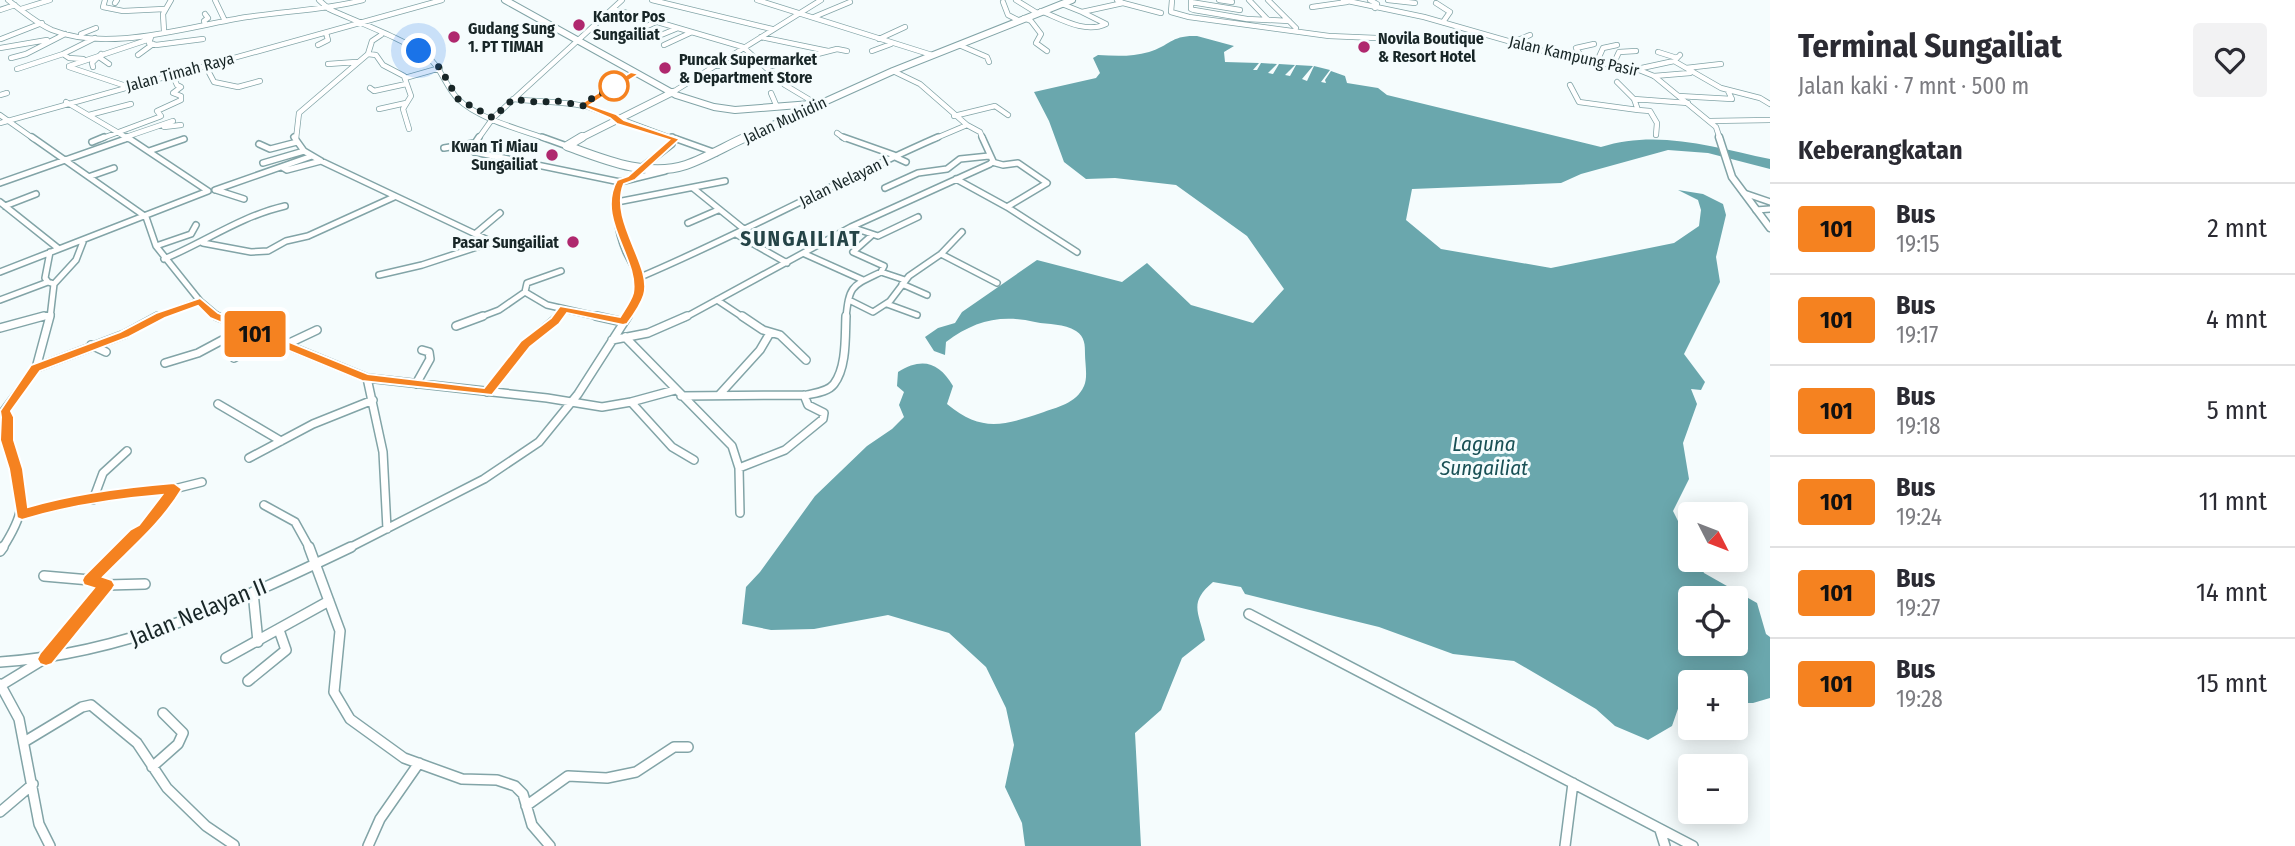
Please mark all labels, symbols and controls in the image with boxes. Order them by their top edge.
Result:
place label: Kantor Pos Sungailiat [593,7,665,44]
marker: Kantor Pos Sungailiat [571,17,587,33]
place label: Gudang Sung 1. PT TIMAH [468,19,555,56]
button: heart [2193,23,2267,97]
text: Terminal Sungailiat [1798,26,2062,66]
marker: Gudang Sung 1. PT TIMAH [446,29,462,45]
place label: Novila Boutique & Resort Hotel [1378,29,1484,66]
street label: Jalan Kampung Pasir [1507,32,1641,80]
your location [401,33,436,68]
marker: Novila Boutique & Resort Hotel [1356,39,1372,55]
street label: Jalan Timah Raya [124,48,236,96]
place label: Puncak Supermarket & Department Store [679,50,818,87]
marker: Puncak Supermarket & Department Store [657,60,673,76]
unlabelled marker [599,71,629,101]
text: Jalan kaki · 7 mnt · 500 m [1798,72,2029,100]
street label: Jalan Muhidin [740,92,830,148]
text: Keberangkatan [1798,135,1963,166]
place label: Kwan Ti Miau Sungailiat [451,137,538,174]
marker: Kwan Ti Miau Sungailiat [544,147,560,163]
street label: Jalan Nelayan I [796,151,892,211]
text: Bus [1896,199,1935,230]
text: 2 mnt [2207,213,2267,244]
text: 101 [1820,215,1853,243]
district label: SUNGAILIAT [740,226,862,252]
text: 19:15 [1896,230,1940,258]
place label: Pasar Sungailiat [452,233,559,252]
marker: Pasar Sungailiat [565,234,581,250]
text: Bus [1896,290,1935,321]
text: 4 mnt [2206,304,2267,335]
text: 101 [1820,306,1853,334]
line badge: 101 [215,311,295,357]
text: 101 [239,320,271,348]
text: 19:17 [1896,321,1938,349]
text: Bus [1896,381,1935,412]
text: 5 mnt [2207,395,2267,426]
text: 101 [1820,397,1853,425]
text: 19:18 [1896,412,1941,440]
water label: Laguna Sungailiat [1439,431,1528,481]
text: Bus [1896,472,1935,503]
text: 11 mnt [2199,486,2267,517]
text: 101 [1820,488,1853,516]
north arrow [1678,502,1748,572]
map controls [1678,502,1748,824]
text: 19:24 [1896,503,1942,531]
text: Bus [1896,563,1935,594]
street label: Jalan Nelayan II [126,572,270,652]
text: 14 mnt [2196,577,2267,608]
text: 101 [1820,579,1853,607]
button: locate [1678,586,1748,656]
text: 19:27 [1896,594,1940,622]
text: Bus [1896,654,1935,685]
text: 15 mnt [2197,668,2267,699]
button: + [1678,670,1748,740]
text: 101 [1820,670,1853,698]
text: 19:28 [1896,685,1943,713]
button: − [1678,754,1748,824]

